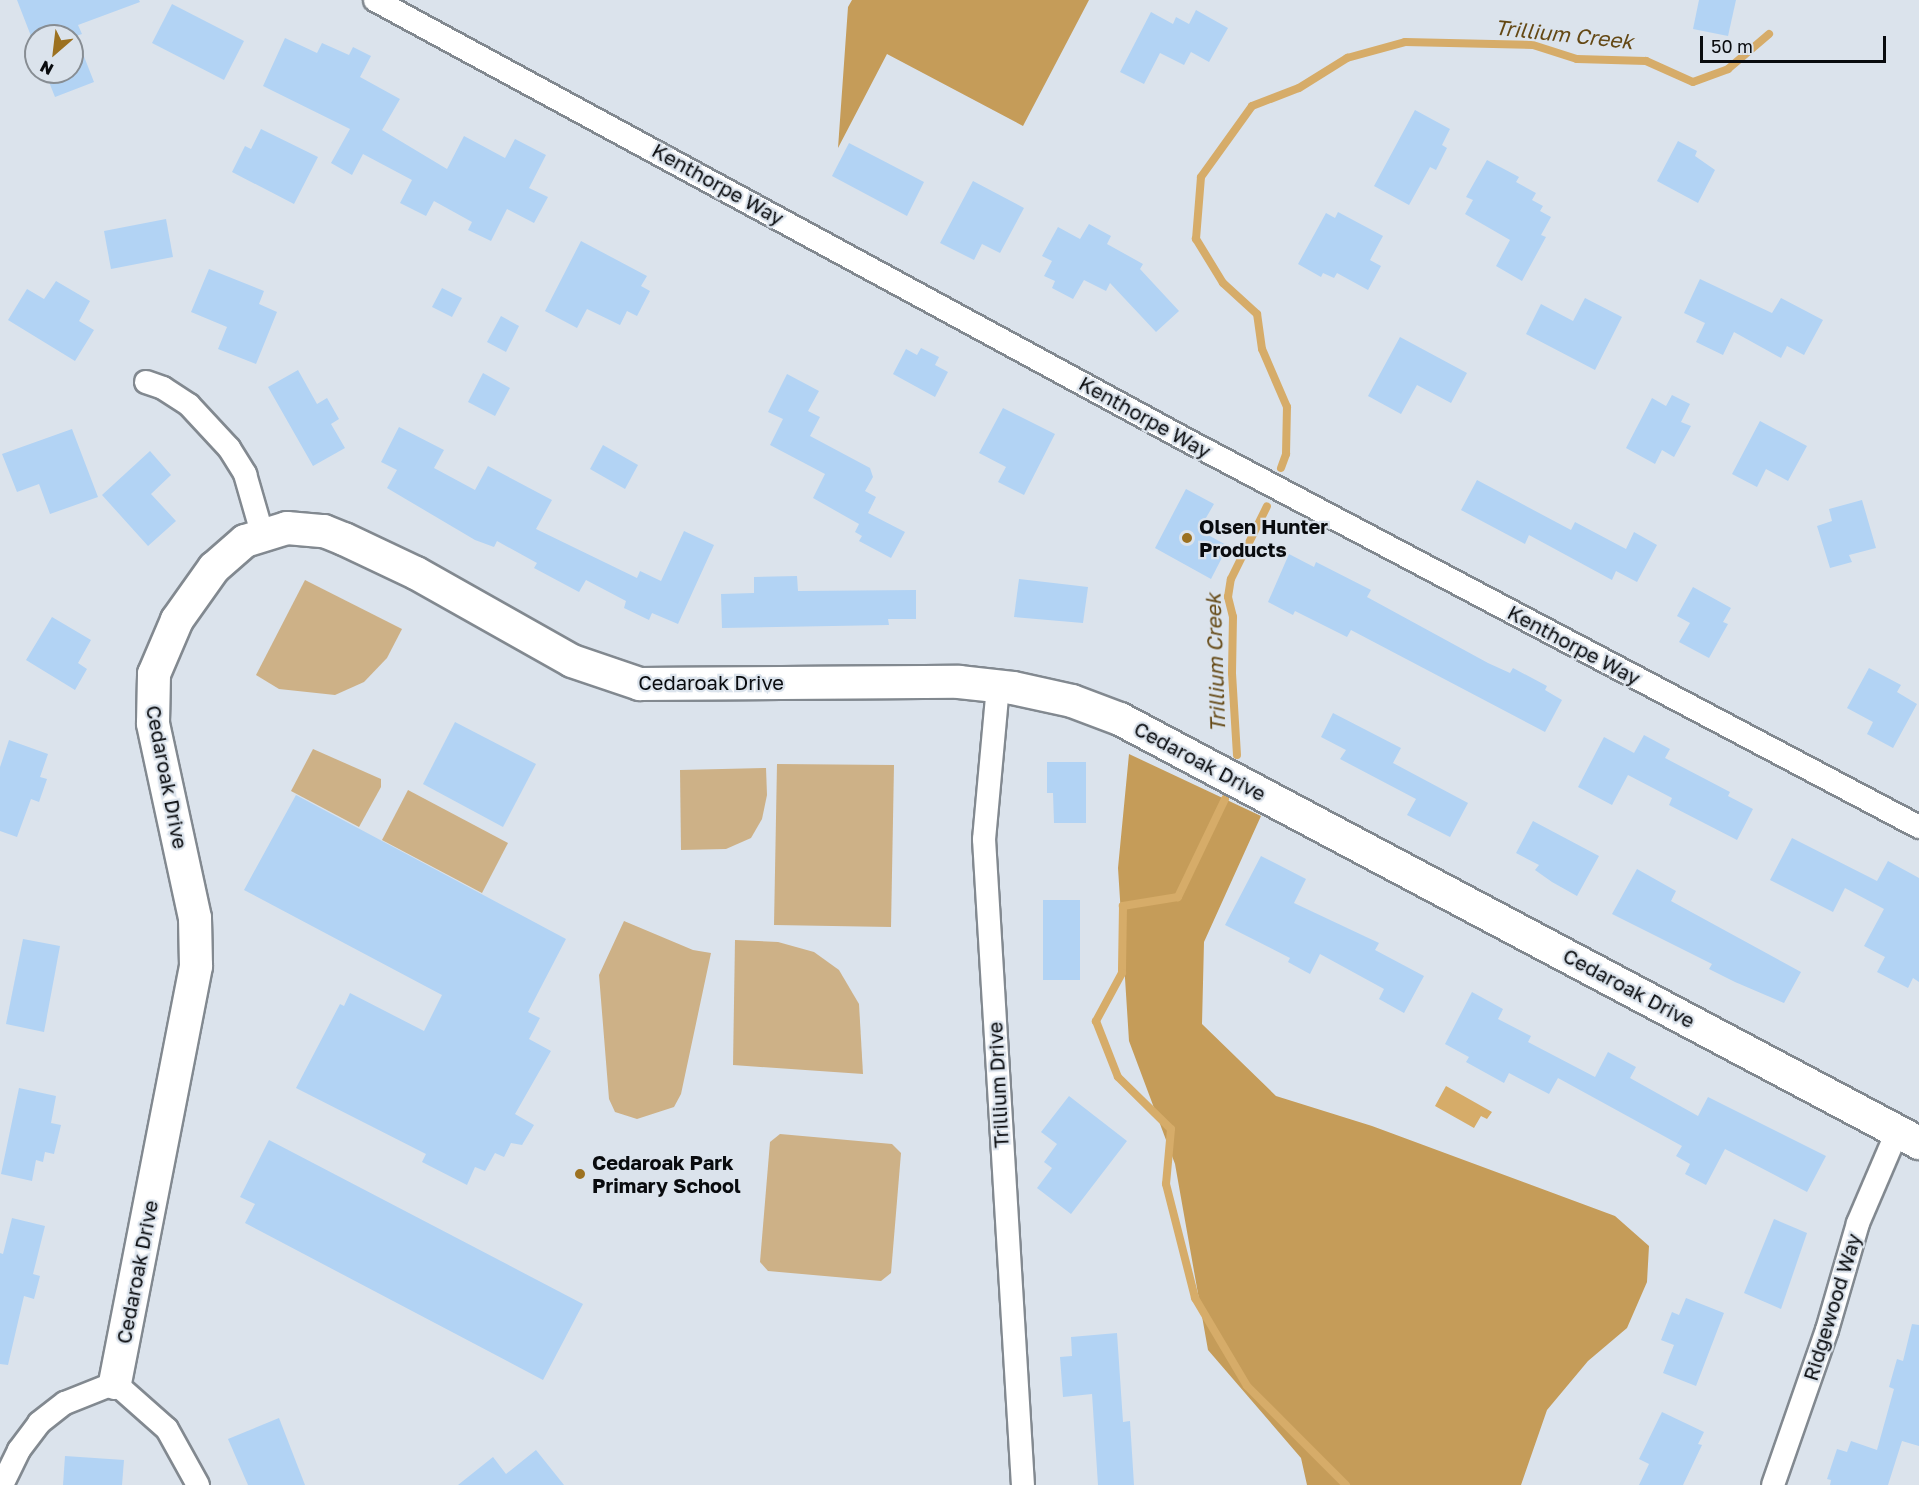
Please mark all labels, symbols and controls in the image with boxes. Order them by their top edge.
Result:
water label: Trillium Creek [1494,14,1634,54]
north arrow [24,24,84,84]
scale bar [1703,24,1889,62]
text: 50 m [1711,35,1753,57]
text: N [36,56,57,80]
street label: Kenthorpe Way [648,138,788,230]
street label: Kenthorpe Way [1075,371,1215,463]
place label: Olsen Hunter Products [1199,514,1328,561]
marker: Olsen Hunter Products [1180,531,1194,545]
water label: Trillium Creek [1200,593,1230,733]
street label: Kenthorpe Way [1504,600,1644,690]
street label: Cedaroak Drive [638,670,784,694]
street label: Cedaroak Drive [141,703,193,851]
street label: Cedaroak Drive [1130,716,1270,806]
street label: Cedaroak Drive [1559,943,1699,1033]
street label: Trillium Drive [983,1021,1013,1149]
place label: Cedaroak Park Primary School [592,1150,741,1197]
marker: Cedaroak Park Primary School [573,1167,587,1181]
street label: Cedaroak Drive [111,1198,163,1346]
street label: Ridgewood Way [1798,1230,1866,1384]

